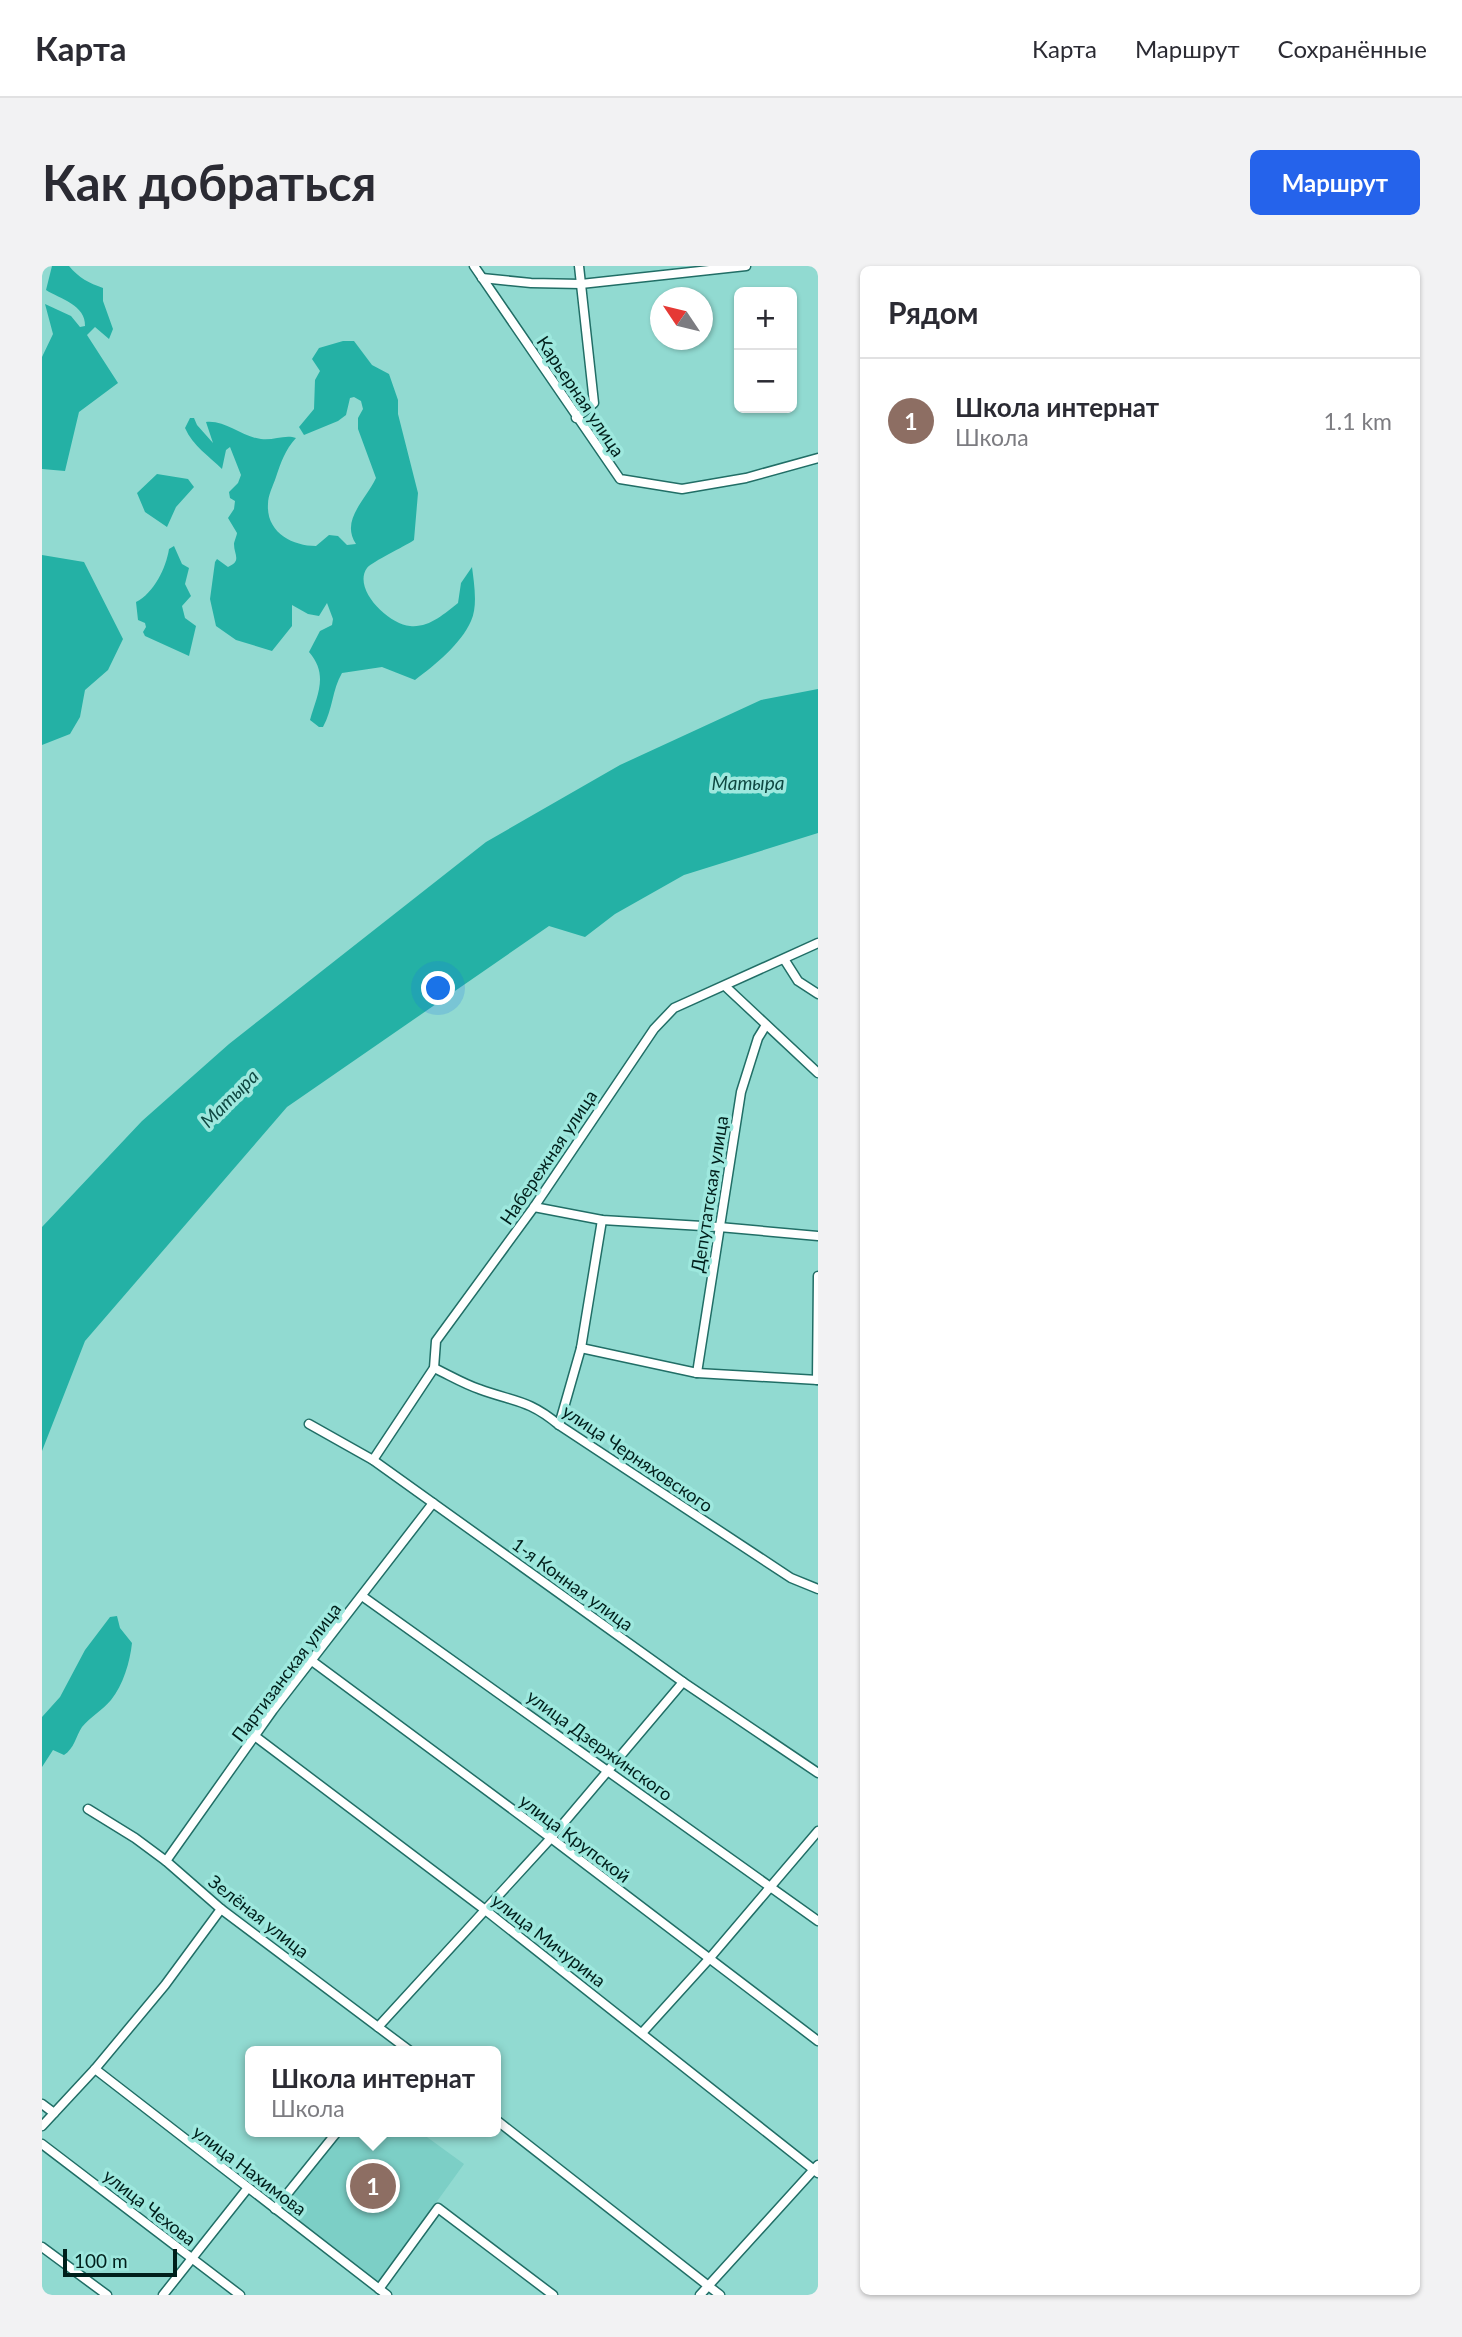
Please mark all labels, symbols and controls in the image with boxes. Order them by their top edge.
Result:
text: Карта [35,28,126,68]
text: Карта [1032,34,1097,63]
text: Маршрут [1135,34,1240,63]
text: Сохранённые [1278,34,1427,63]
button: Маршрут [1250,150,1420,215]
text: Как добраться [42,153,376,211]
north arrow [650,287,713,350]
map controls [734,287,797,413]
button: + [734,287,797,350]
text: Рядом [888,294,978,330]
street label: Карьерная улица [532,331,630,461]
button: − [734,350,797,413]
text: Школа интернат [955,391,1159,423]
text: 1 [904,407,918,435]
text: 1.1 km [1323,407,1392,435]
text: Школа [955,423,1029,451]
water label: Матыра [712,771,784,794]
your location [421,971,455,1005]
water label: Матыра [195,1064,263,1132]
street label: Набережная улица [495,1085,601,1229]
street label: Депутатская улица [686,1114,732,1274]
street label: улица Черняховского [559,1399,717,1517]
street label: 1-я Конная улица [508,1533,638,1635]
street label: Партизанская улица [227,1598,345,1746]
street label: улица Дзержинского [523,1685,677,1805]
street label: улица Крупской [515,1789,635,1887]
street label: Зелёная улица [204,1870,314,1962]
street label: улица Мичурина [488,1889,610,1991]
popup [245,2046,501,2137]
text: Школа интернат [271,2062,475,2094]
text: Школа [271,2094,345,2122]
street label: улица Нахимова [189,2120,311,2220]
pin: 1 [350,2160,396,2212]
street label: улица Чехова [99,2164,201,2250]
scale bar [63,2246,177,2278]
text: 100 m [74,2249,128,2272]

